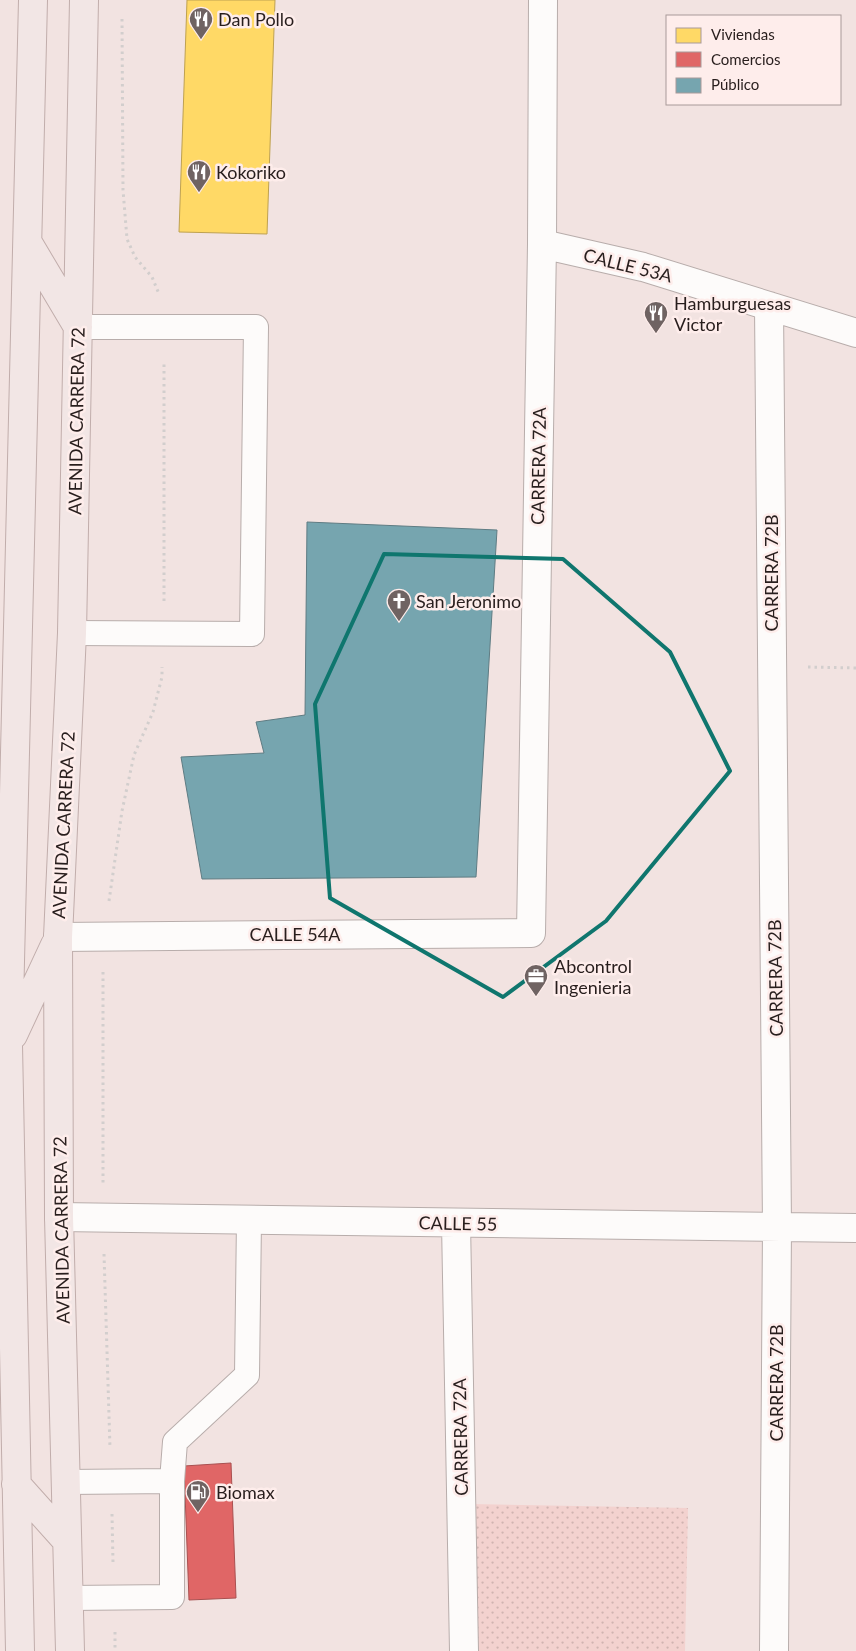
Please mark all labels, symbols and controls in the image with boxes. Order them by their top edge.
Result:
restaurant icon: Dan Pollo [188,6,214,40]
place label: Dan Pollo [218,8,294,30]
legend [666,15,841,105]
text: Viviendas [711,25,775,43]
text: Comercios [711,50,781,68]
text: Público [711,75,759,93]
restaurant icon: Kokoriko [186,159,212,193]
place label: Kokoriko [216,161,286,183]
street label: CALLE 53A [581,243,675,287]
place label: Hamburguesas Victor [674,292,791,335]
restaurant icon: Hamburguesas Victor [643,300,669,334]
street label: AVENIDA CARRERA 72 [63,327,89,515]
street label: CARRERA 72A [526,406,550,525]
street label: CARRERA 72B [760,514,782,632]
church icon: San Jeronimo [386,588,412,622]
place label: San Jeronimo [416,590,521,612]
street label: AVENIDA CARRERA 72 [47,731,79,919]
street label: CARRERA 72B [763,919,787,1037]
street label: CALLE 54A [250,923,341,945]
place label: Abcontrol Ingenieria [554,955,632,998]
office icon: Abcontrol Ingenieria [523,963,549,997]
street label: AVENIDA CARRERA 72 [48,1136,74,1324]
street label: CALLE 55 [419,1211,497,1235]
street label: CARRERA 72B [765,1324,787,1442]
street label: CARRERA 72A [448,1377,472,1496]
fuel station icon: Biomax [185,1479,211,1513]
place label: Biomax [216,1481,275,1503]

